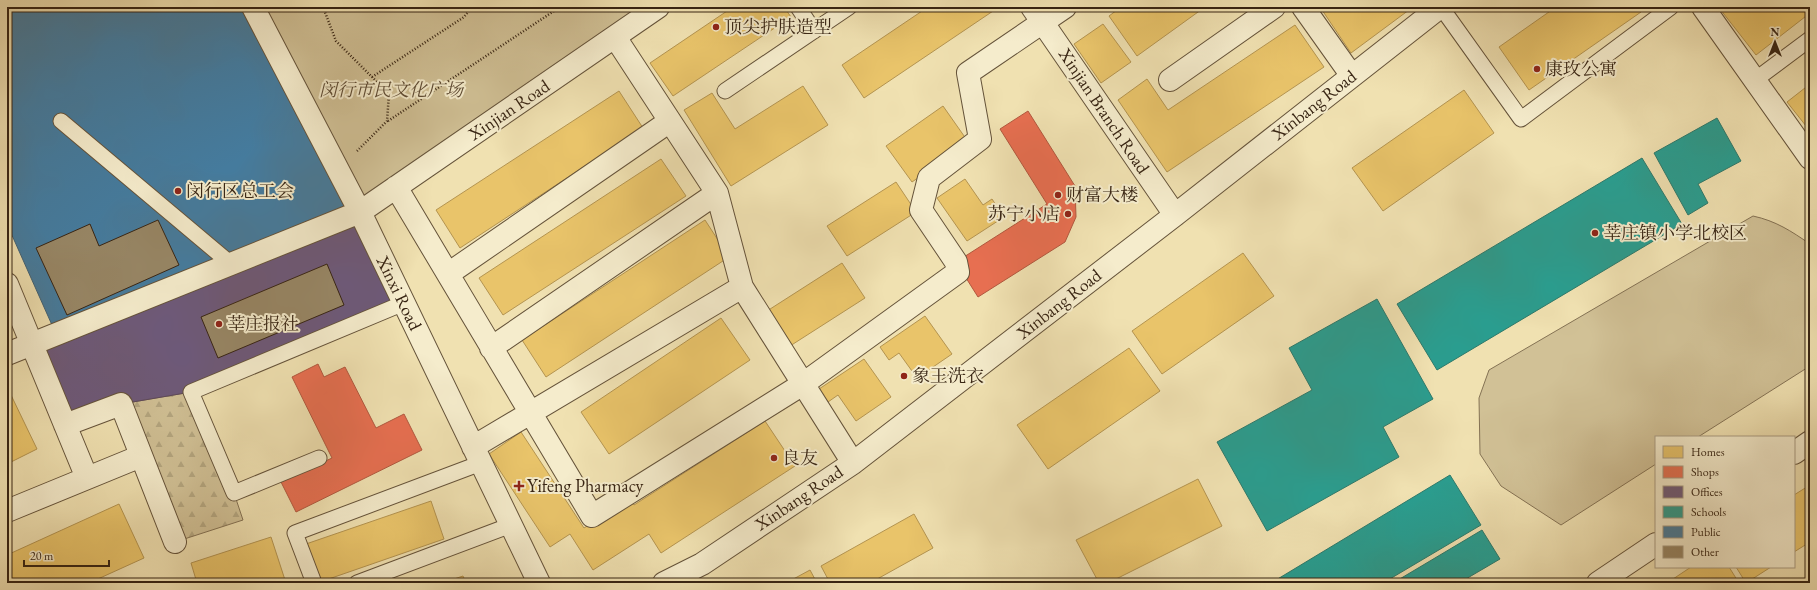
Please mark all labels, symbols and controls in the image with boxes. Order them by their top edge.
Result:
place label: 顶尖护肤造型 [724,15,832,38]
marker: 顶尖护肤造型 [711,22,721,32]
north arrow [1755,22,1795,62]
text: N [1771,25,1780,39]
street label: Xinjian Branch Road [1053,43,1155,179]
place label: 康玫公寓 [1545,57,1617,80]
street label: Xinbang Road [1266,64,1361,145]
marker: 康玫公寓 [1532,64,1542,74]
street label: Xinjian Road [463,74,554,146]
park label: 闵行市民文化广场 [319,78,465,101]
place label: 闵行区总工会 [186,179,294,202]
place label: 财富大楼 [1066,183,1138,206]
marker: 闵行区总工会 [173,186,183,196]
marker: 财富大楼 [1053,190,1063,200]
place label: 苏宁小店 [988,202,1060,225]
marker: 苏宁小店 [1063,209,1073,219]
place label: 莘庄镇小学北校区 [1603,221,1747,244]
marker: 莘庄镇小学北校区 [1590,228,1600,238]
street label: Xinxi Road [371,251,428,335]
street label: Xinbang Road [1011,263,1106,344]
place label: 莘庄报社 [227,312,299,335]
marker: 莘庄报社 [214,319,224,329]
place label: 象王洗衣 [912,364,984,387]
marker: 象王洗衣 [899,371,909,381]
legend [1655,436,1795,568]
text: Homes [1691,444,1725,460]
place label: 良友 [782,446,818,469]
marker: 良友 [769,453,779,463]
street label: Xinbang Road [749,459,848,536]
text: Shops [1691,464,1719,480]
place label: Yifeng Pharmacy [527,474,644,497]
marker: Yifeng Pharmacy [514,481,524,491]
text: Offices [1691,484,1723,500]
text: Schools [1691,504,1726,520]
text: Public [1691,524,1721,540]
scale bar [24,542,109,568]
text: Other [1691,544,1719,560]
text: 20 m [30,548,54,564]

